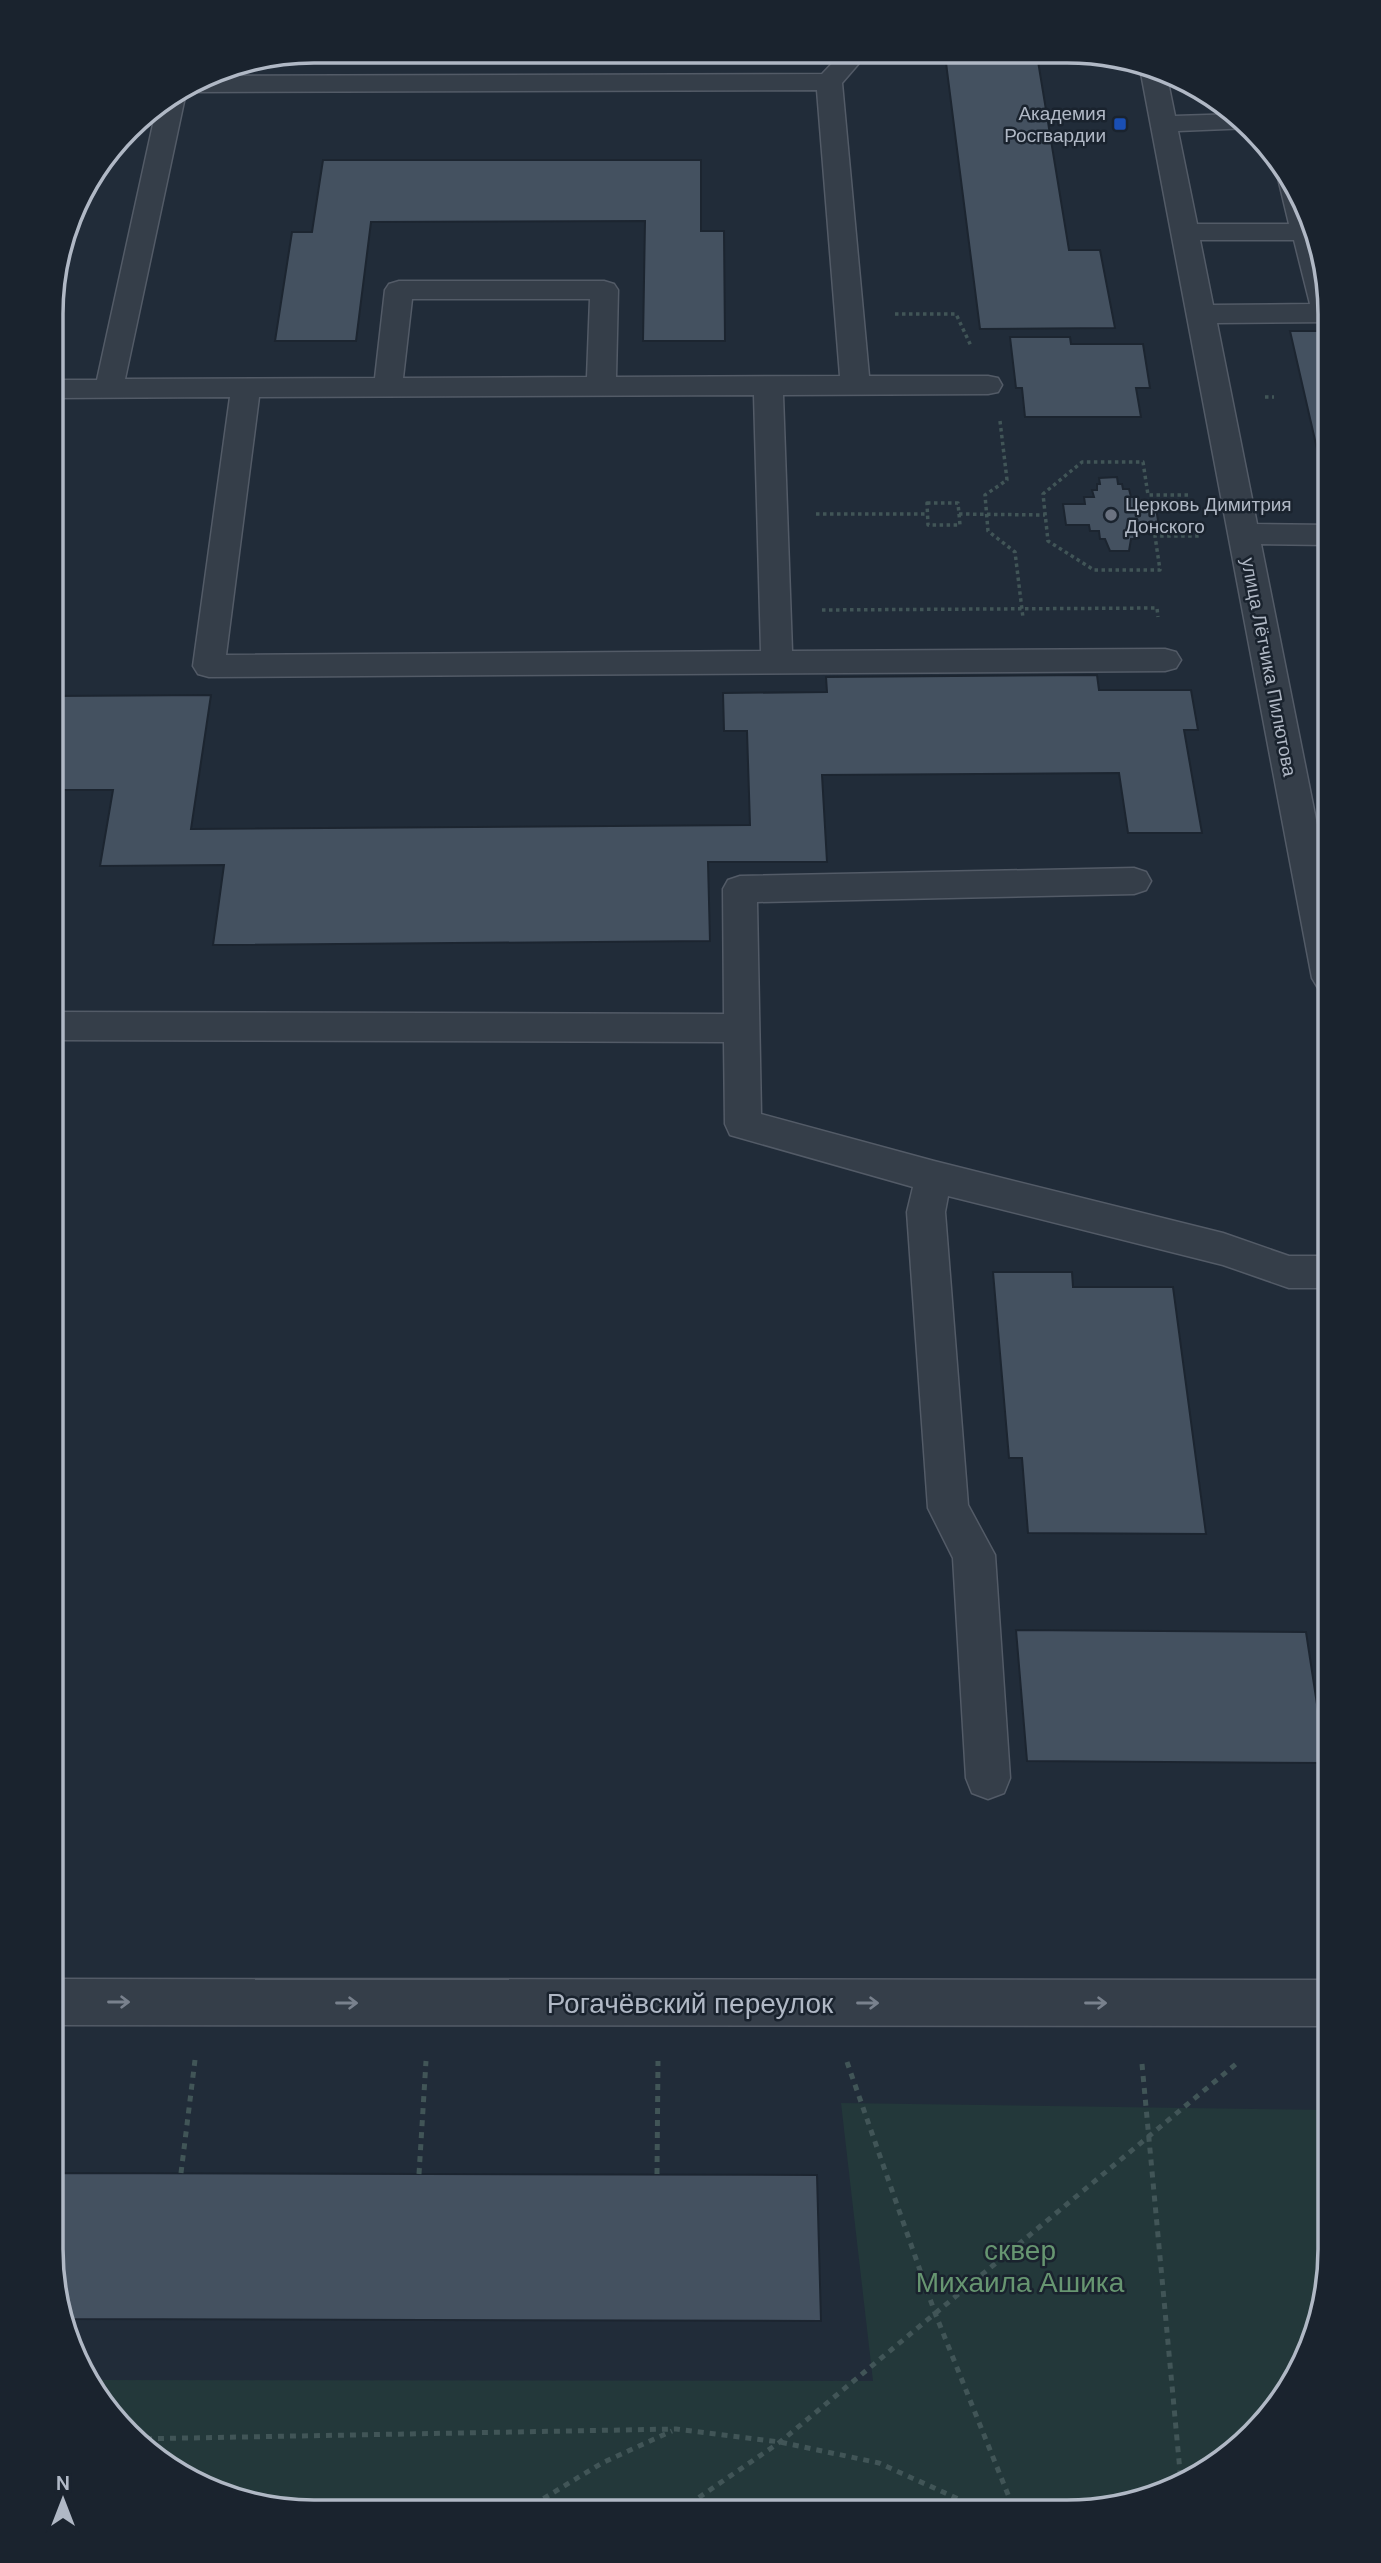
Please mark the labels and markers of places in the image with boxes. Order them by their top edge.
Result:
place label: Академия Росгвардии [1004,101,1106,148]
marker: Академия Росгвардии [1112,116,1128,132]
place label: Церковь Димитрия Донского [1125,492,1292,539]
marker: Церковь Димитрия Донского [1103,507,1119,523]

